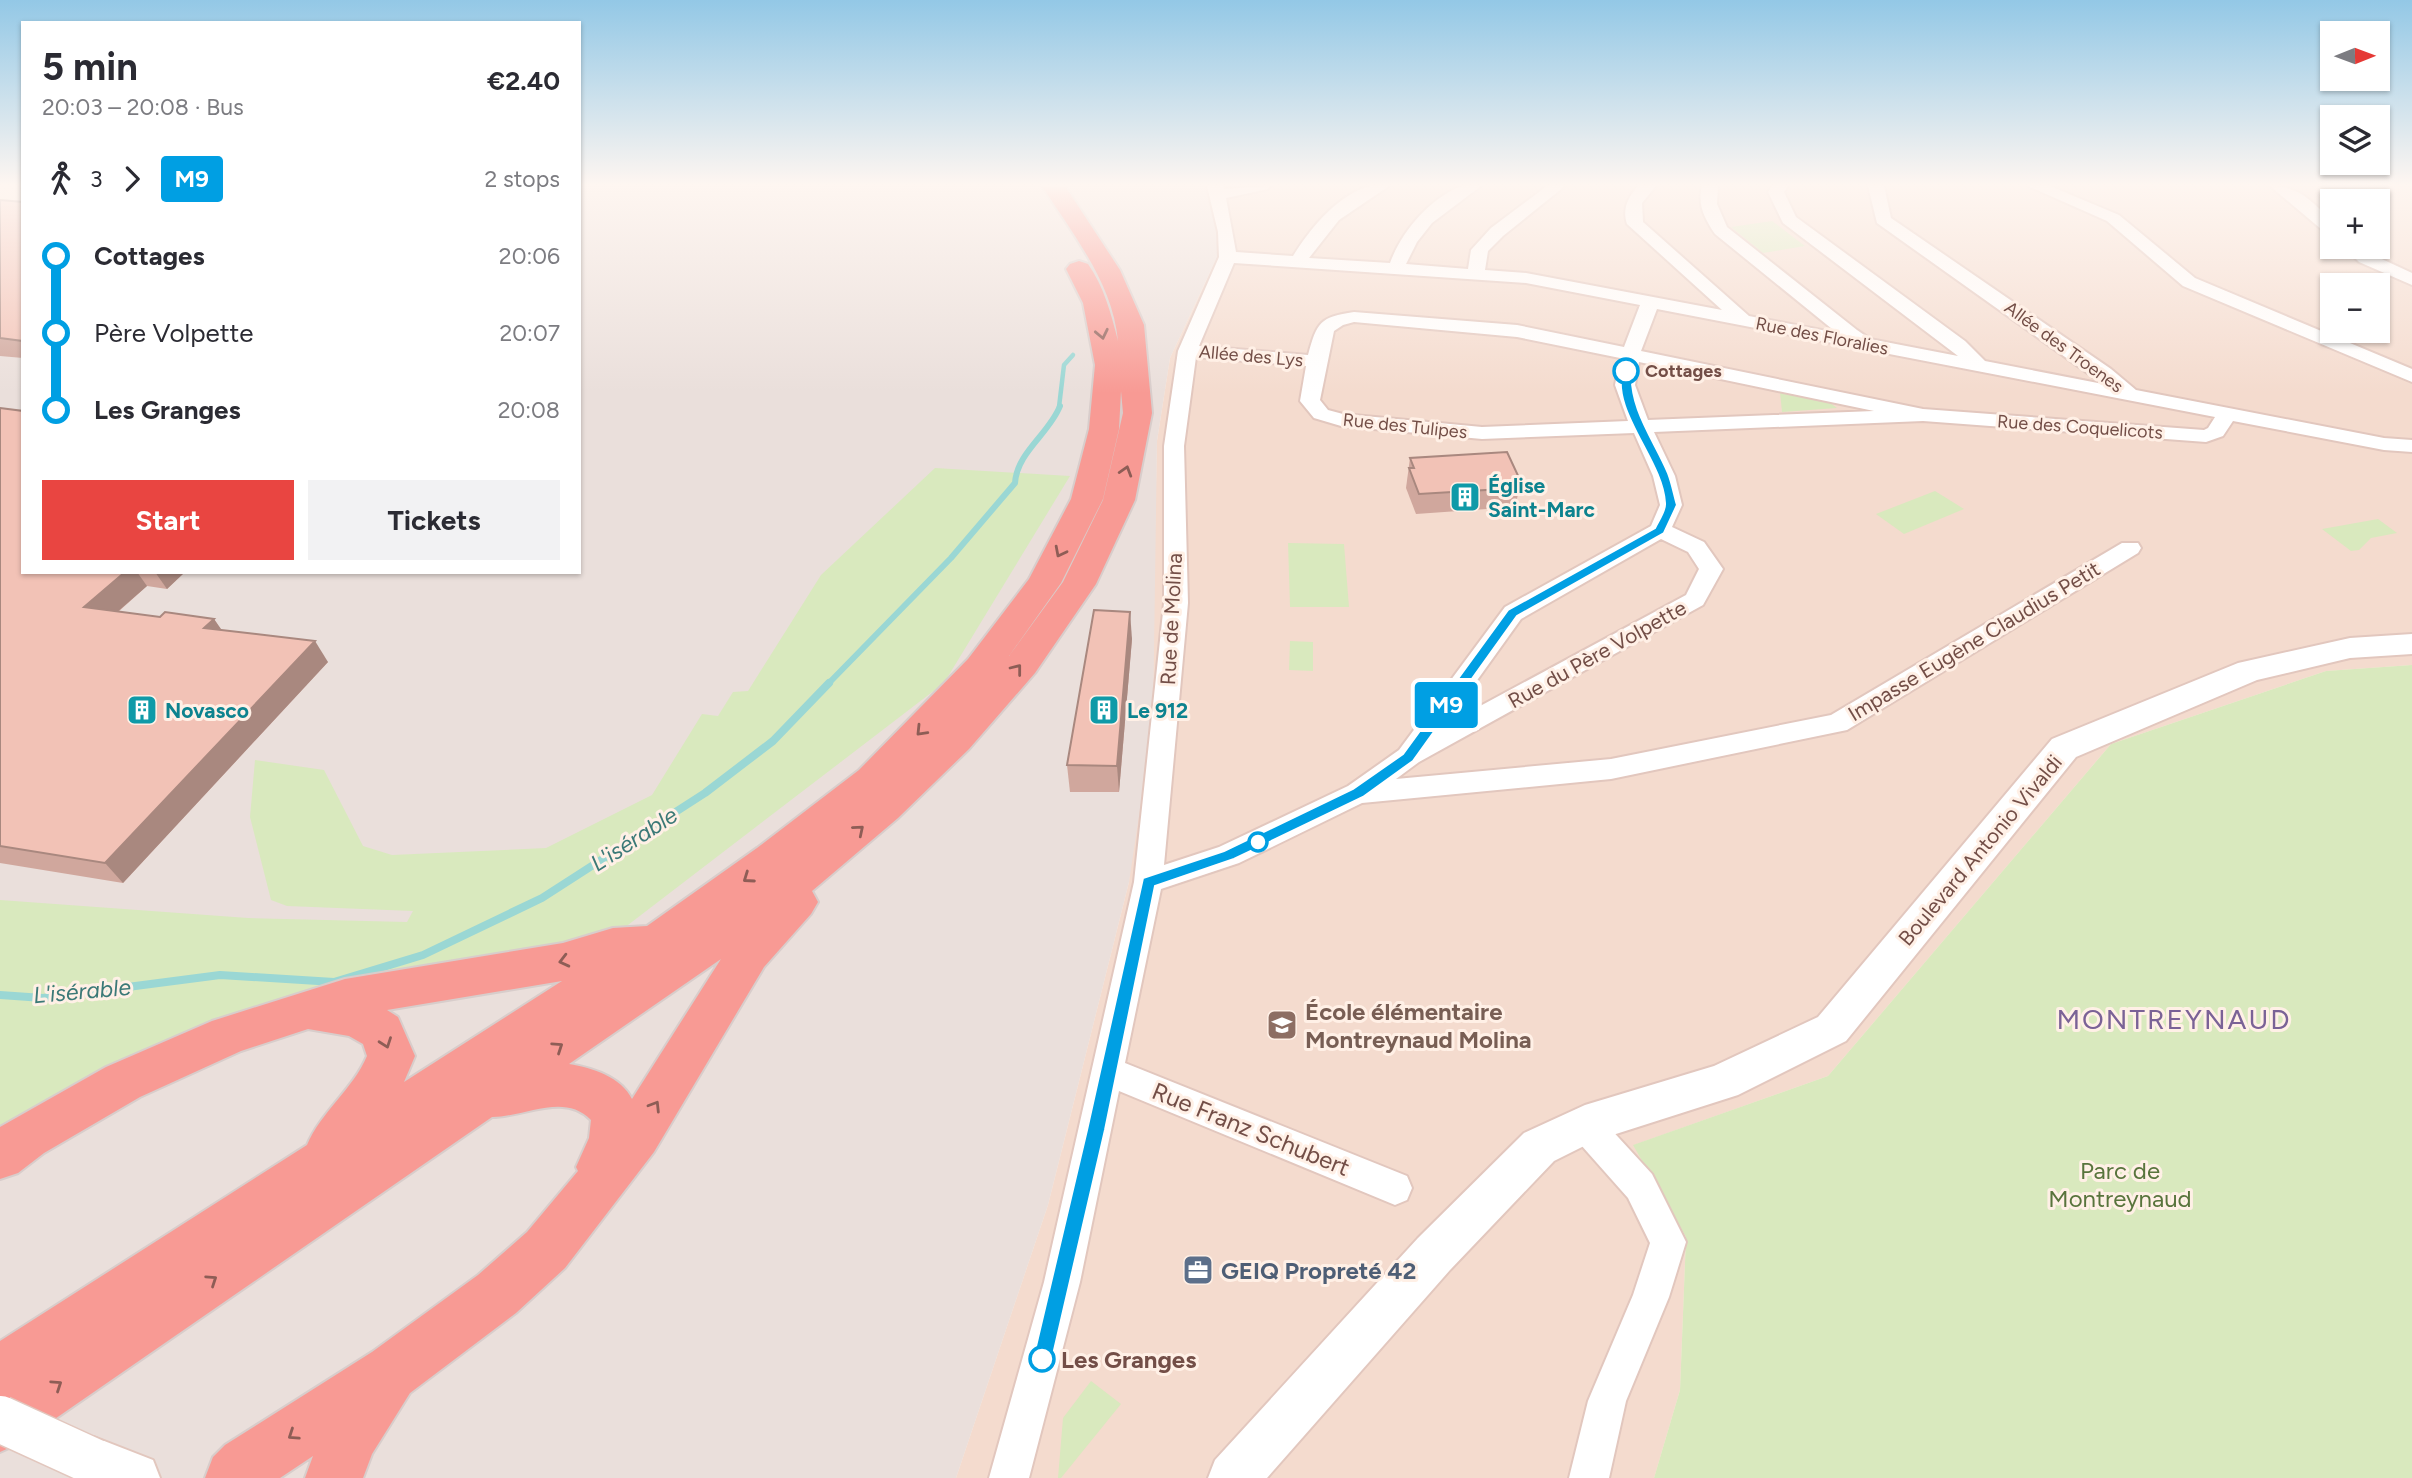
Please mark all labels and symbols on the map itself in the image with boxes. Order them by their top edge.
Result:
north arrow [2320,21,2390,91]
street label: Allée des Troenes [2000,297,2128,397]
street label: Rue des Floralies [1754,312,1890,360]
one-way arrow [1094,328,1109,340]
street label: Allée des Lys [1198,340,1304,372]
marker: Cottages [1613,358,1639,384]
place label: Cottages [1645,360,1722,382]
street label: Rue des Tulipes [1342,409,1468,443]
street label: Rue des Coquelicots [1996,410,2164,444]
one-way arrow [1118,465,1132,478]
place label: Église Saint-Marc [1488,473,1596,522]
building icon: Église Saint-Marc [1448,480,1482,514]
one-way arrow [1055,545,1068,557]
street label: Rue de Molina [1155,552,1187,686]
street label: Impasse Eugène Claudius Petit [1844,556,2105,726]
street label: Rue du Père Volpette [1504,595,1690,713]
one-way arrow [1009,664,1022,677]
line badge: M9 [1414,682,1478,728]
building icon: Novasco [125,693,159,727]
building icon: Le 912 [1087,693,1121,727]
place label: Novasco [165,698,249,723]
place label: Le 912 [1127,698,1188,723]
one-way arrow [916,722,929,735]
street label: Boulevard Antonio Vivaldi [1893,750,2067,950]
water label: L'isérable [585,800,683,877]
one-way arrow [851,826,864,838]
unlabelled marker [1248,832,1268,852]
one-way arrow [743,870,756,882]
one-way arrow [558,952,570,967]
water label: L'isérable [32,973,132,1009]
place label: École élémentaire Montreynaud Molina [1305,997,1532,1054]
district label: MONTREYNAUD [2056,1002,2292,1036]
school or university icon: École élémentaire Montreynaud Molina [1265,1008,1299,1042]
one-way arrow [378,1037,392,1049]
one-way arrow [551,1042,564,1055]
street label: Rue Franz Schubert [1148,1076,1354,1182]
one-way arrow [647,1100,660,1113]
park label: Parc de Montreynaud [2048,1156,2192,1213]
office icon: GEIQ Propreté 42 [1181,1253,1215,1287]
place label: GEIQ Propreté 42 [1221,1256,1416,1285]
one-way arrow [204,1276,217,1288]
place label: Les Granges [1061,1345,1196,1374]
marker: Les Granges [1029,1346,1055,1372]
one-way arrow [49,1380,62,1393]
one-way arrow [288,1426,301,1439]

